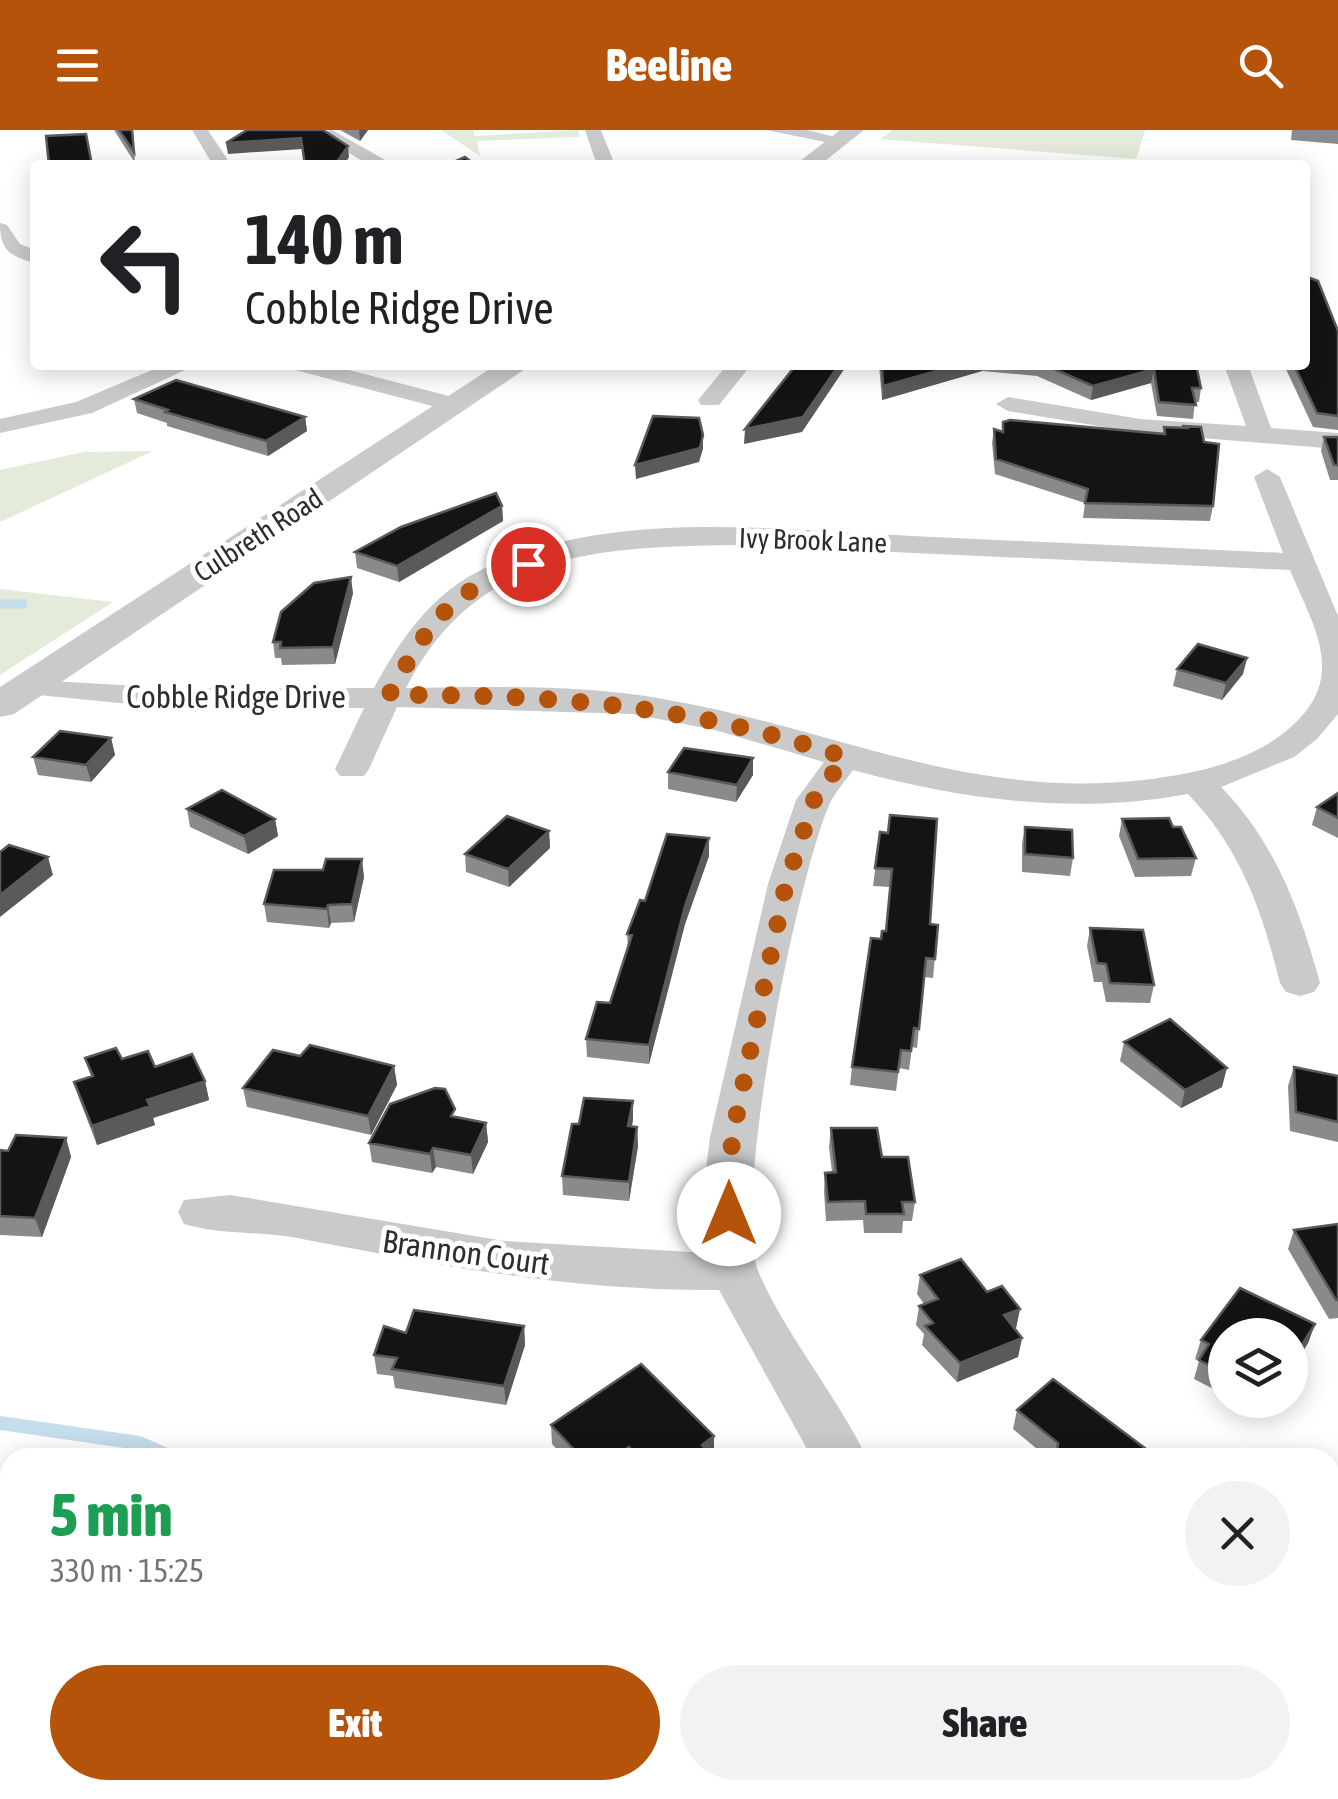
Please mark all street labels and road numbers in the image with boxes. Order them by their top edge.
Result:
street label: Culbreth Road [188,482,328,588]
street label: Ivy Brook Lane [738,521,888,559]
street label: Cobble Ridge Drive [126,678,346,715]
street label: Brannon Court [380,1222,552,1282]

